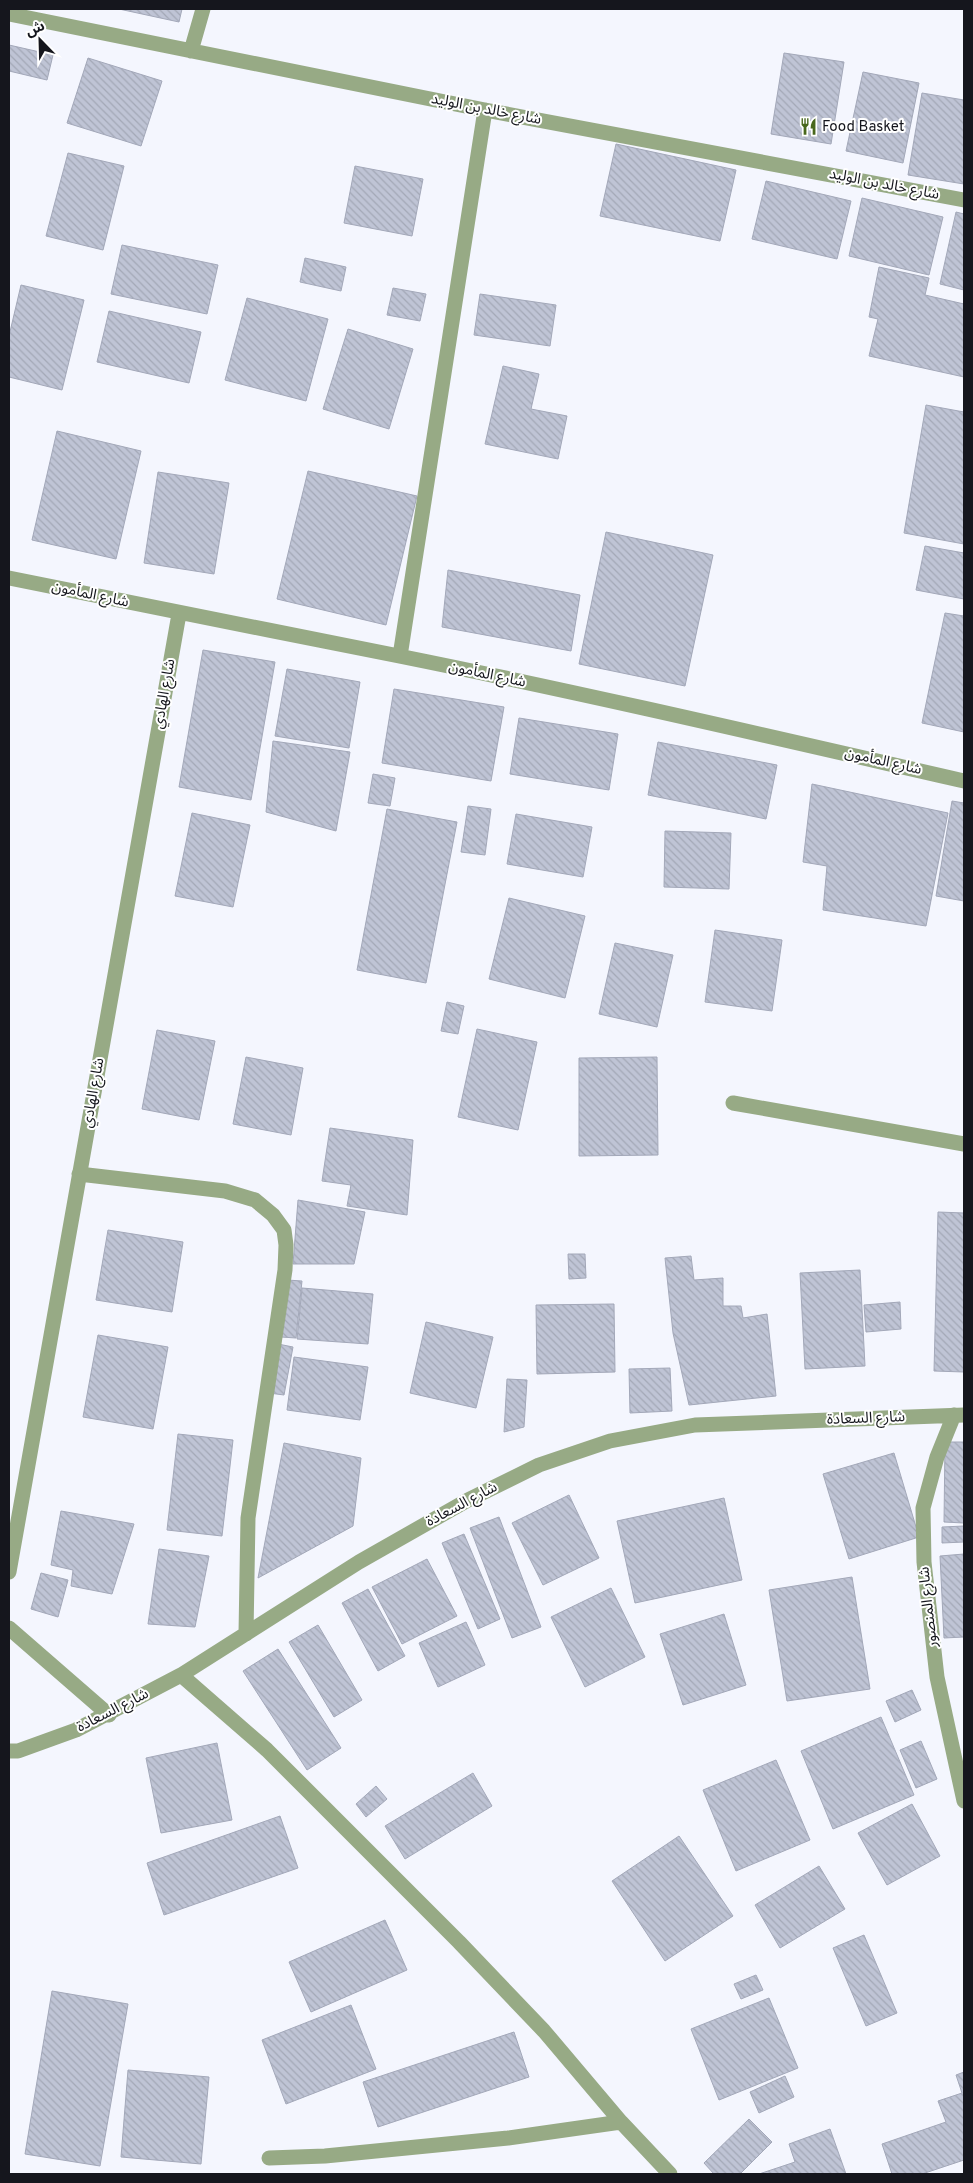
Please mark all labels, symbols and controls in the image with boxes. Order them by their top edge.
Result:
north arrow [15,15,65,65]
text: ش [23,18,48,41]
street label: شارع خالد بن الوليد [429,90,543,131]
restaurant icon: Food Basket [798,117,818,137]
place label: Food Basket [822,118,904,137]
street label: شارع خالد بن الوليد [827,165,941,206]
street label: شارع المأمون [49,577,131,613]
street label: شارع الهادي [150,657,182,731]
street label: شارع المأمون [446,657,528,693]
street label: شارع المأمون [842,743,924,781]
street label: شارع الهادي [79,1056,111,1130]
street label: شارع السعادة [826,1408,906,1431]
street label: شارع السعادة [423,1478,502,1533]
street label: شارع المنصور [915,1565,944,1649]
street label: شارع السعادة [74,1685,153,1738]

